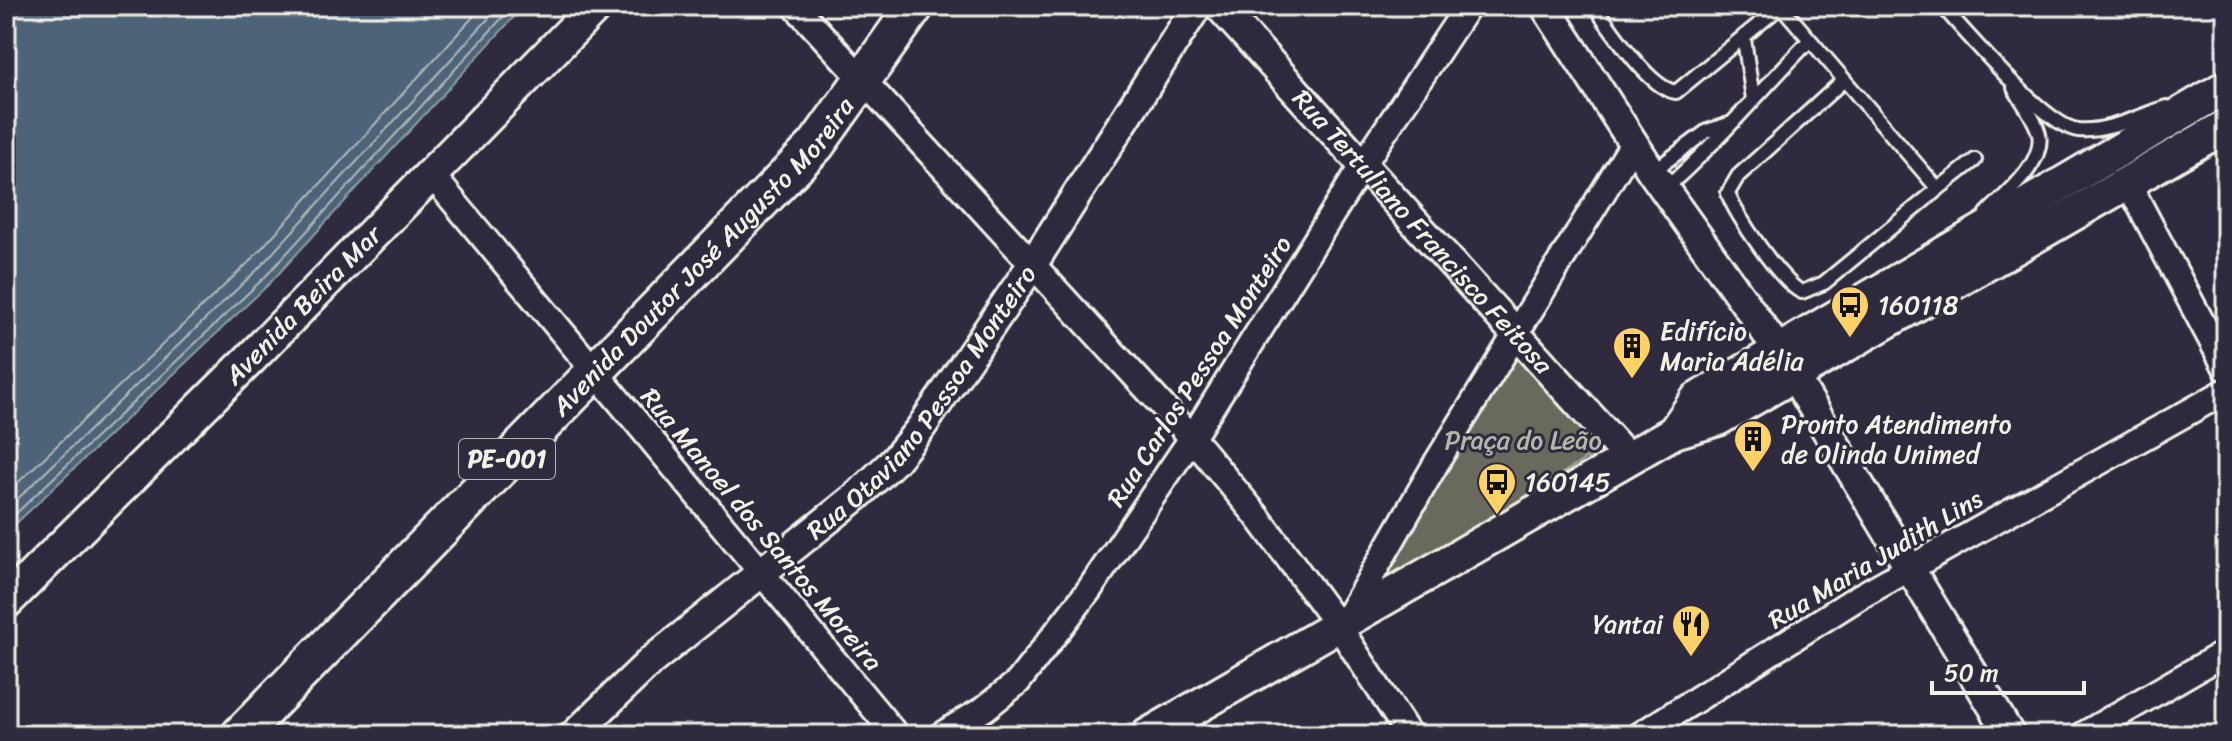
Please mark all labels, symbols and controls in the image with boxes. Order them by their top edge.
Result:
street label: Rua Tertuliano Francisco Feitosa [1281,78,1566,386]
street label: Avenida Doutor José Augusto Moreira [539,86,867,428]
street label: Avenida Beira Mar [212,213,394,397]
street label: Rua Carlos Pessoa Monteiro [1093,226,1305,516]
street label: Rua Otaviano Pessoa Monteiro [795,255,1049,552]
place label: 160118 [1878,282,1959,328]
bus stop icon: 160118 [1829,284,1871,339]
place label: Edifício Maria Adélia [1660,308,1805,384]
building icon: Edifício Maria Adélia [1611,325,1653,380]
street label: Rua Manoel dos Santos Moreira [629,376,895,682]
place label: Pronto Atendimento de Olinda Unimed [1781,401,2012,477]
park label: Praça do Leão [1444,417,1602,463]
building icon: Pronto Atendimento de Olinda Unimed [1732,418,1774,473]
road number: PE-001 [459,439,555,479]
place label: 160145 [1525,459,1611,505]
bus stop icon: 160145 [1476,461,1518,516]
street label: Rua Maria Judith Lins [1758,476,1992,642]
place label: Yantai [1593,601,1664,647]
restaurant icon: Yantai [1670,603,1712,658]
scale bar [1932,645,2084,695]
text: 50 m [1944,652,1999,694]

